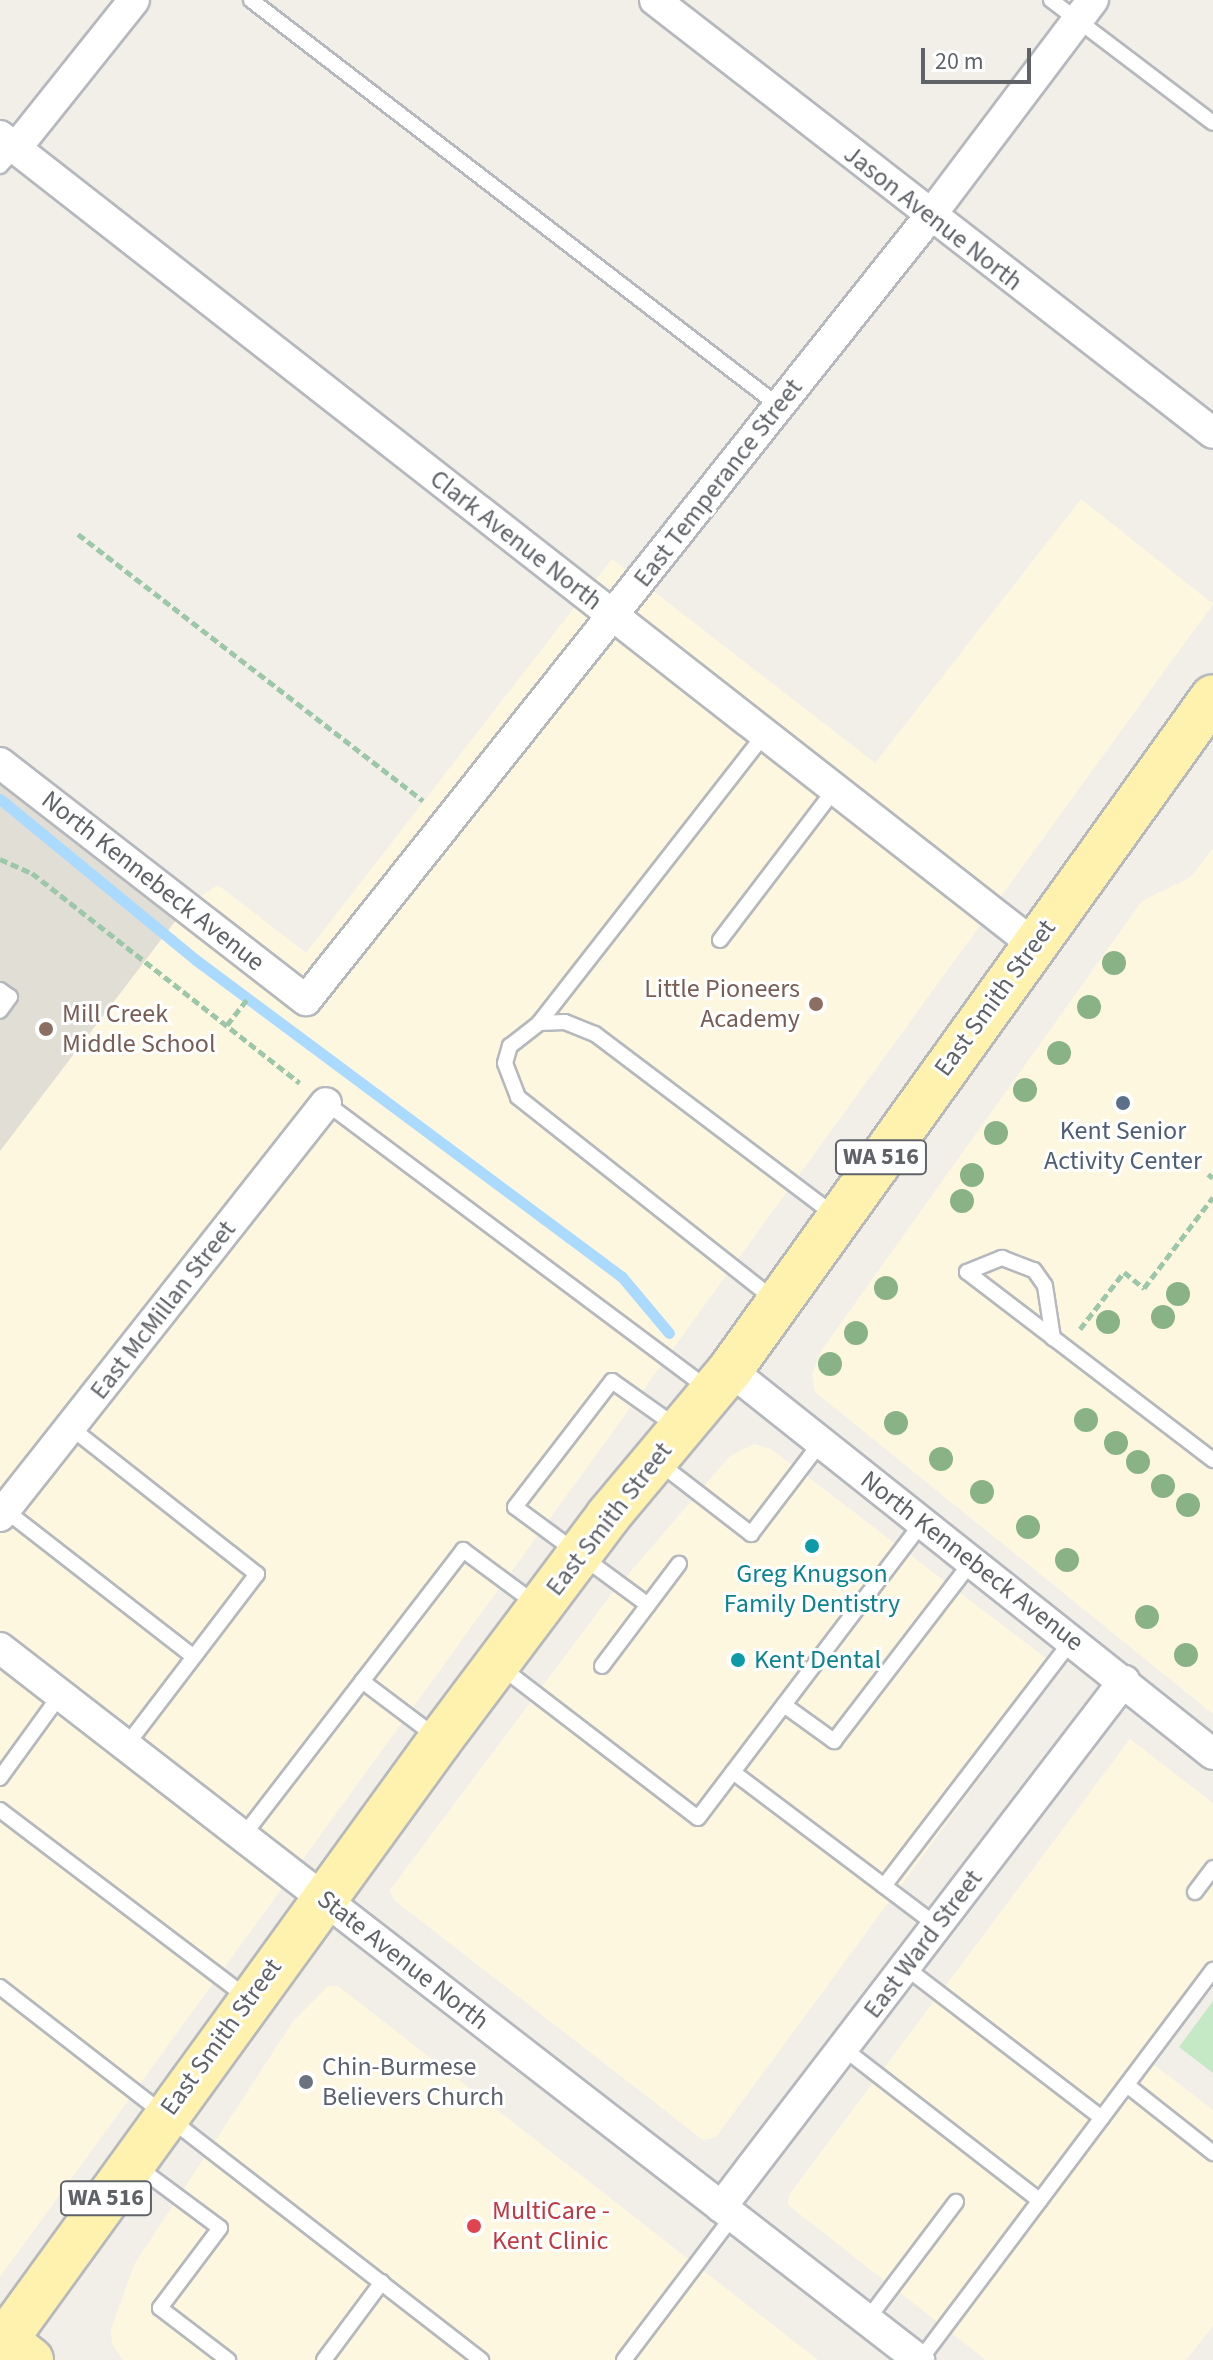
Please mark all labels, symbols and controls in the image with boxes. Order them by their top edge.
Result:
scale bar [925,32,1035,82]
text: 20 m [935,44,984,79]
street label: Jason Avenue North [837,139,1029,297]
street label: East Temperance Street [627,373,809,593]
street label: Clark Avenue North [424,463,608,617]
street label: North Kennebeck Avenue [35,784,271,978]
street label: East Smith Street [928,913,1062,1083]
place label: Little Pioneers Academy [644,973,800,1034]
marker: Little Pioneers Academy [807,995,825,1013]
place label: Mill Creek Middle School [62,998,216,1060]
marker: Mill Creek Middle School [37,1020,55,1038]
marker: Kent Senior Activity Center [1114,1094,1132,1112]
place label: Kent Senior Activity Center [1044,1115,1202,1176]
road number: WA 516 [833,1137,929,1177]
street label: East McMillan Street [84,1214,242,1406]
street label: East Smith Street [539,1436,679,1602]
street label: North Kennebeck Avenue [854,1464,1090,1658]
marker: Greg Knugson Family Dentistry [803,1537,821,1555]
place label: Greg Knugson Family Dentistry [724,1558,900,1620]
place label: Kent Dental [754,1644,881,1676]
marker: Kent Dental [729,1651,747,1669]
street label: East Ward Street [857,1864,989,2024]
street label: State Avenue North [311,1883,495,2037]
street label: East Smith Street [154,1952,288,2122]
place label: Chin-Burmese Believers Church [322,2051,504,2112]
marker: Chin-Burmese Believers Church [297,2073,315,2091]
road number: WA 516 [58,2178,154,2218]
place label: MultiCare - Kent Clinic [492,2195,610,2256]
marker: MultiCare - Kent Clinic [463,2215,485,2237]

